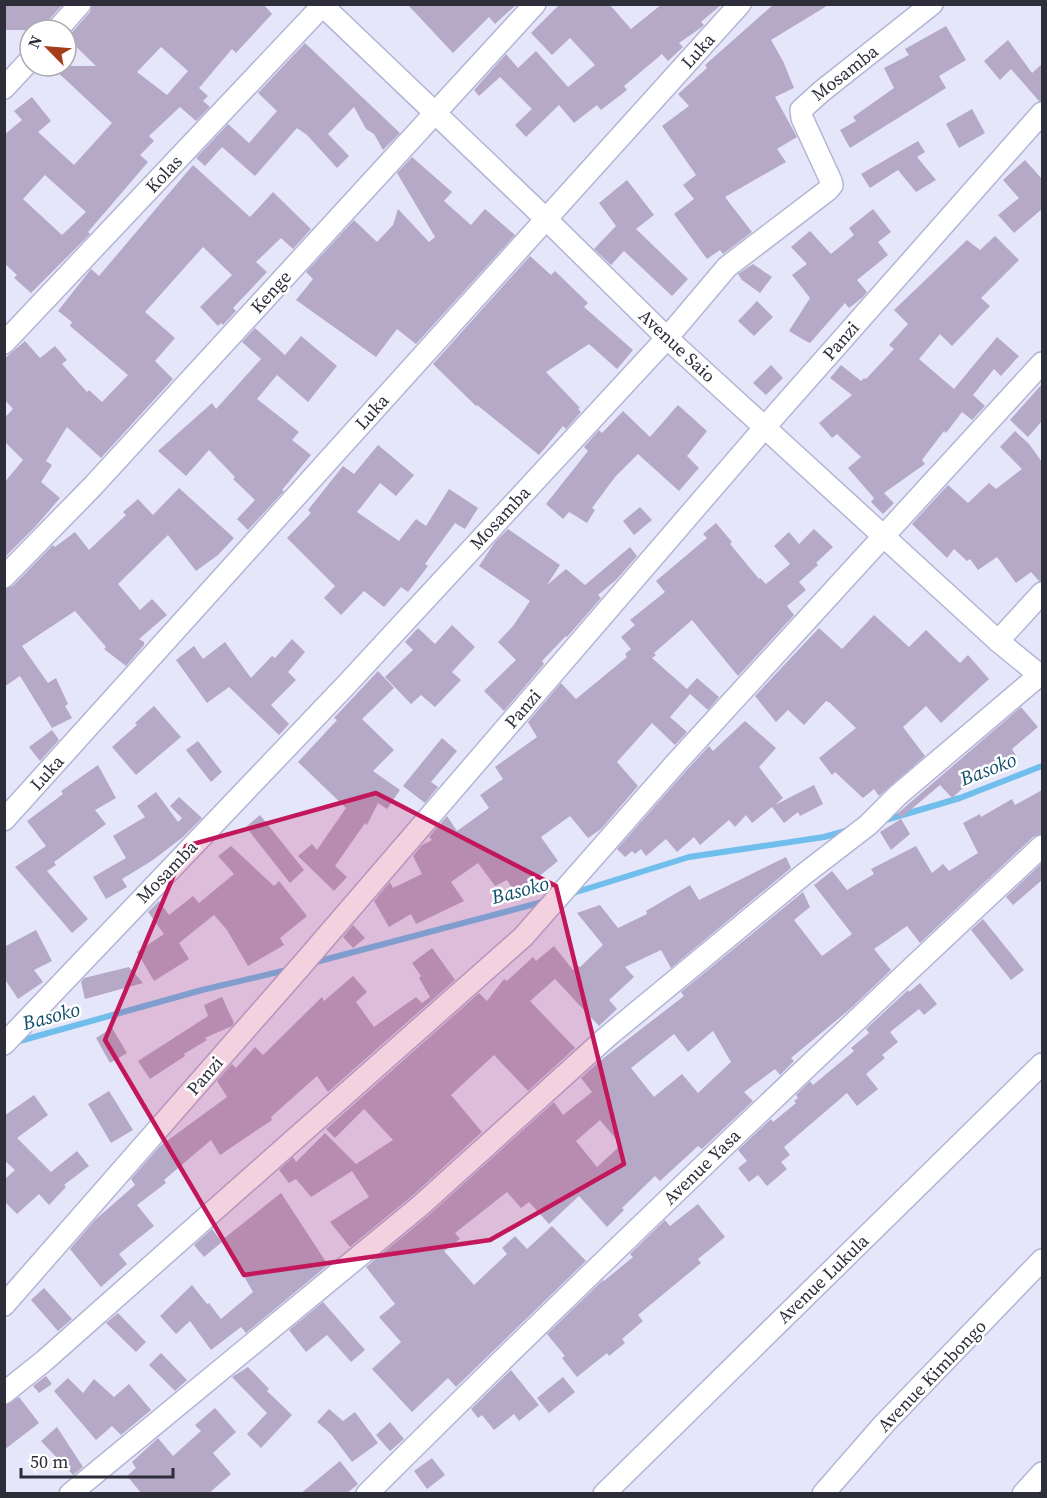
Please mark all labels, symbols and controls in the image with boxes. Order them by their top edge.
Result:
north arrow [18,18,78,78]
street label: Luka [675,27,721,74]
text: N [22,31,47,52]
street label: Mosamba [806,38,884,107]
street label: Kolas [140,149,188,198]
street label: Kenge [245,265,297,319]
street label: Avenue Saio [633,303,721,388]
street label: Panzi [817,316,865,366]
street label: Luka [349,388,395,435]
street label: Mosamba [464,480,536,555]
street label: Panzi [499,684,547,734]
water label: Basoko [955,745,1021,793]
street label: Luka [24,749,70,796]
street label: Mosamba [130,834,203,909]
water label: Basoko [487,869,552,911]
water label: Basoko [18,995,83,1037]
street label: Panzi [181,1051,229,1101]
street label: Avenue Yasa [657,1123,746,1210]
street label: Avenue Lukula [771,1228,875,1329]
street label: Avenue Kimbongo [872,1314,992,1437]
scale bar [21,1441,172,1479]
text: 50 m [30,1449,68,1474]

